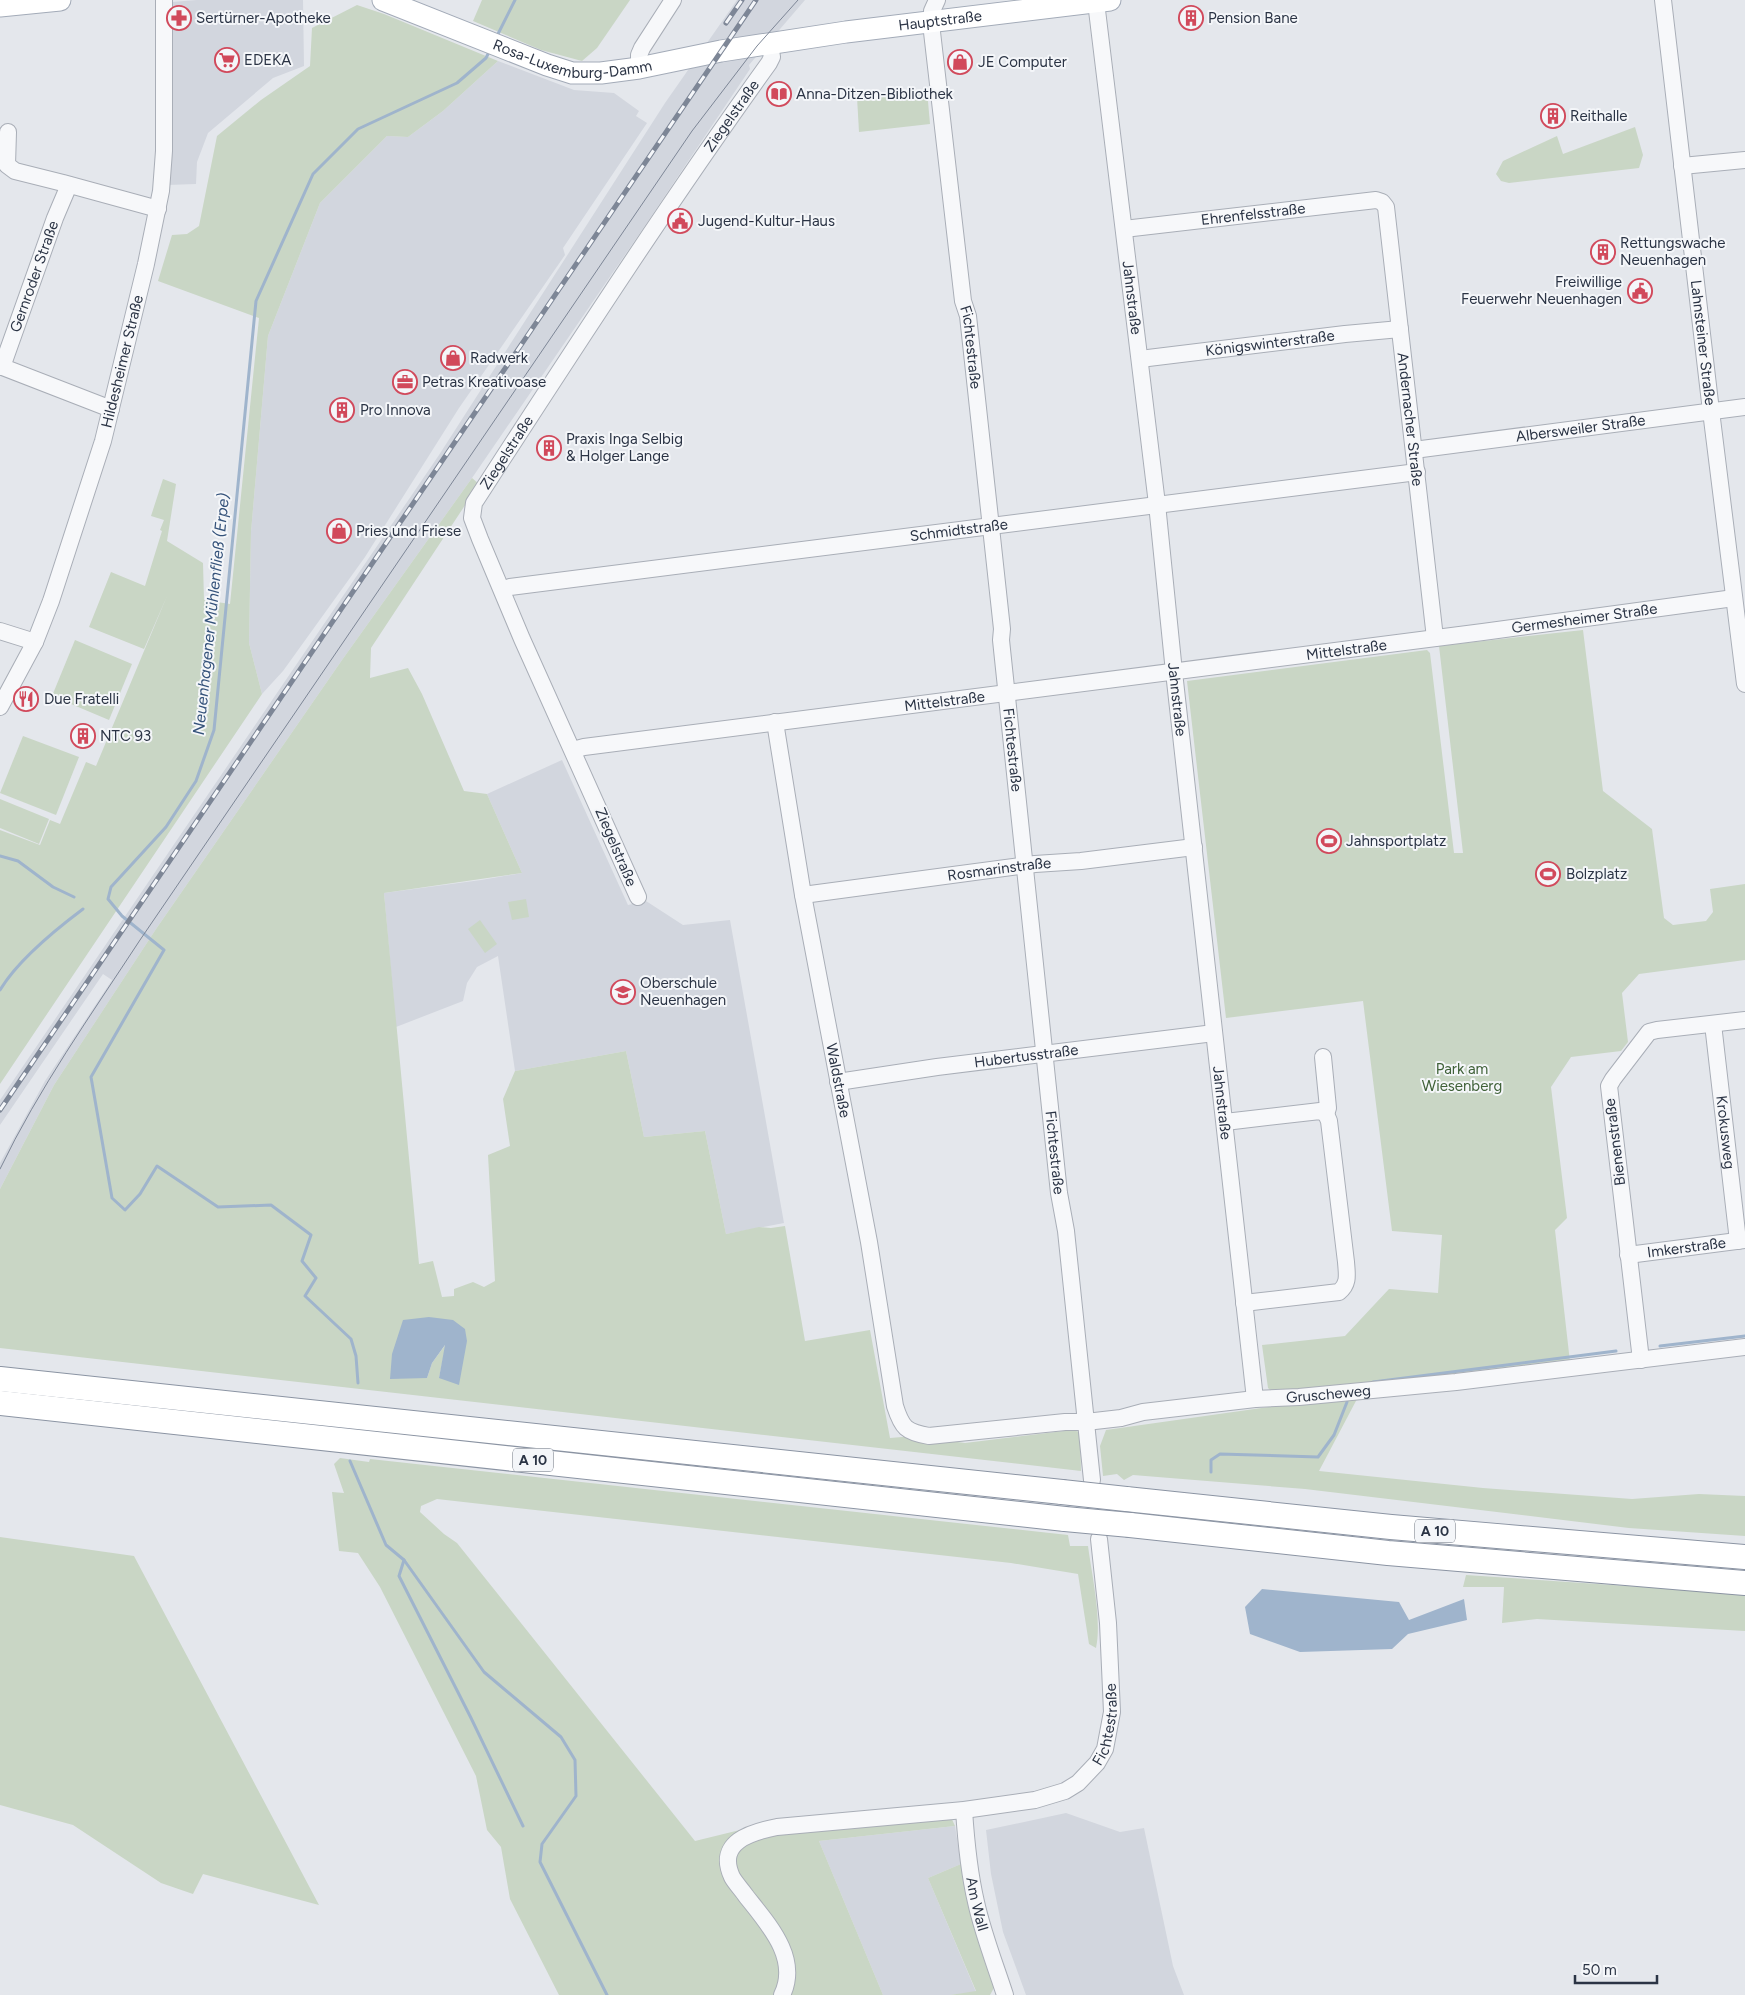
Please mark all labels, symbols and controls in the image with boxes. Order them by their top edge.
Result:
pharmacy icon: Sertürner-Apotheke [166,5,192,31]
building icon: Pension Bane [1178,5,1204,31]
street label: Hauptstraße [897,7,983,35]
place label: Sertürner-Apotheke [196,9,331,27]
place label: Pension Bane [1208,9,1298,27]
street label: Rosa-Luxemburg-Damm [490,35,654,82]
supermarket icon: EDEKA [214,47,240,73]
shop icon: JE Computer [947,49,973,75]
place label: EDEKA [244,51,291,69]
place label: JE Computer [978,53,1067,71]
street label: Ziegelstraße [700,76,763,155]
library icon: Anna-Ditzen-Bibliothek [766,81,792,107]
place label: Anna-Ditzen-Bibliothek [796,85,954,103]
building icon: Reithalle [1540,103,1566,129]
place label: Reithalle [1570,107,1628,125]
street label: Ehrenfelsstraße [1200,199,1306,229]
public building icon: Jugend-Kultur-Haus [667,208,693,234]
place label: Jugend-Kultur-Haus [698,212,835,230]
street label: Gernroder Straße [6,218,62,335]
place label: Rettungswache Neuenhagen [1620,234,1725,269]
building icon: Rettungswache Neuenhagen [1590,239,1616,265]
street label: Jahnstraße [1119,260,1145,336]
place label: Freiwillige Feuerwehr Neuenhagen [1461,273,1622,308]
public building icon: Freiwillige Feuerwehr Neuenhagen [1627,278,1653,304]
street label: Lahnsteiner Straße [1687,279,1719,406]
street label: Hildesheimer Straße [98,293,147,430]
street label: Fichtestraße [956,303,985,390]
street label: Königswinterstraße [1204,326,1336,360]
shop icon: Radwerk [440,345,466,371]
place label: Radwerk [470,349,529,367]
street label: Andernacher Straße [1394,351,1427,487]
office icon: Petras Kreativoase [392,369,418,395]
place label: Petras Kreativoase [422,373,546,391]
building icon: Pro Innova [329,397,355,423]
place label: Pro Innova [360,401,431,419]
street label: Albersweiler Straße [1515,411,1646,446]
street label: Ziegelstraße [476,413,537,493]
place label: Praxis Inga Selbig & Holger Lange [566,430,683,465]
building icon: Praxis Inga Selbig & Holger Lange [536,435,562,461]
water label: Neuenhagener Mühlenfließ (Erpe) [189,492,233,736]
street label: Schmidtstraße [909,515,1009,545]
shop icon: Pries und Friese [326,518,352,544]
place label: Pries und Friese [356,522,461,540]
street label: Germesheimer Straße [1510,600,1658,637]
street label: Mittelstraße [1305,636,1388,664]
street label: Jahnstraße [1164,661,1190,737]
restaurant icon: Due Fratelli [13,686,39,712]
street label: Mittelstraße [903,687,986,715]
place label: Due Fratelli [44,690,119,708]
street label: Fichtestraße [999,707,1026,793]
building icon: NTC 93 [70,723,96,749]
place label: NTC 93 [100,727,151,745]
street label: Ziegelstraße [591,805,641,889]
sports icon: Jahnsportplatz [1316,828,1342,854]
place label: Jahnsportplatz [1346,832,1446,850]
street label: Rosmarinstraße [946,854,1052,885]
sports icon: Bolzplatz [1535,861,1561,887]
place label: Bolzplatz [1566,865,1627,883]
place label: Oberschule Neuenhagen [640,974,726,1009]
school or university icon: Oberschule Neuenhagen [610,979,636,1005]
street label: Hubertusstraße [973,1041,1079,1071]
street label: Waldstraße [822,1042,854,1119]
park label: Park am Wiesenberg [1422,1060,1502,1095]
street label: Jahnstraße [1209,1065,1235,1141]
street label: Krokusweg [1712,1094,1739,1170]
street label: Bienenstraße [1601,1097,1629,1187]
street label: Fichtestraße [1041,1110,1068,1195]
street label: Imkerstraße [1646,1234,1727,1261]
street label: Gruscheweg [1286,1381,1372,1407]
road number: A 10 [513,1448,553,1472]
road number: A 10 [1415,1520,1455,1542]
street label: Fichtestraße [1088,1683,1121,1769]
street label: Am Wall [962,1876,992,1933]
scale bar [1575,1952,1658,1984]
text: 50 m [1582,1961,1617,1979]

